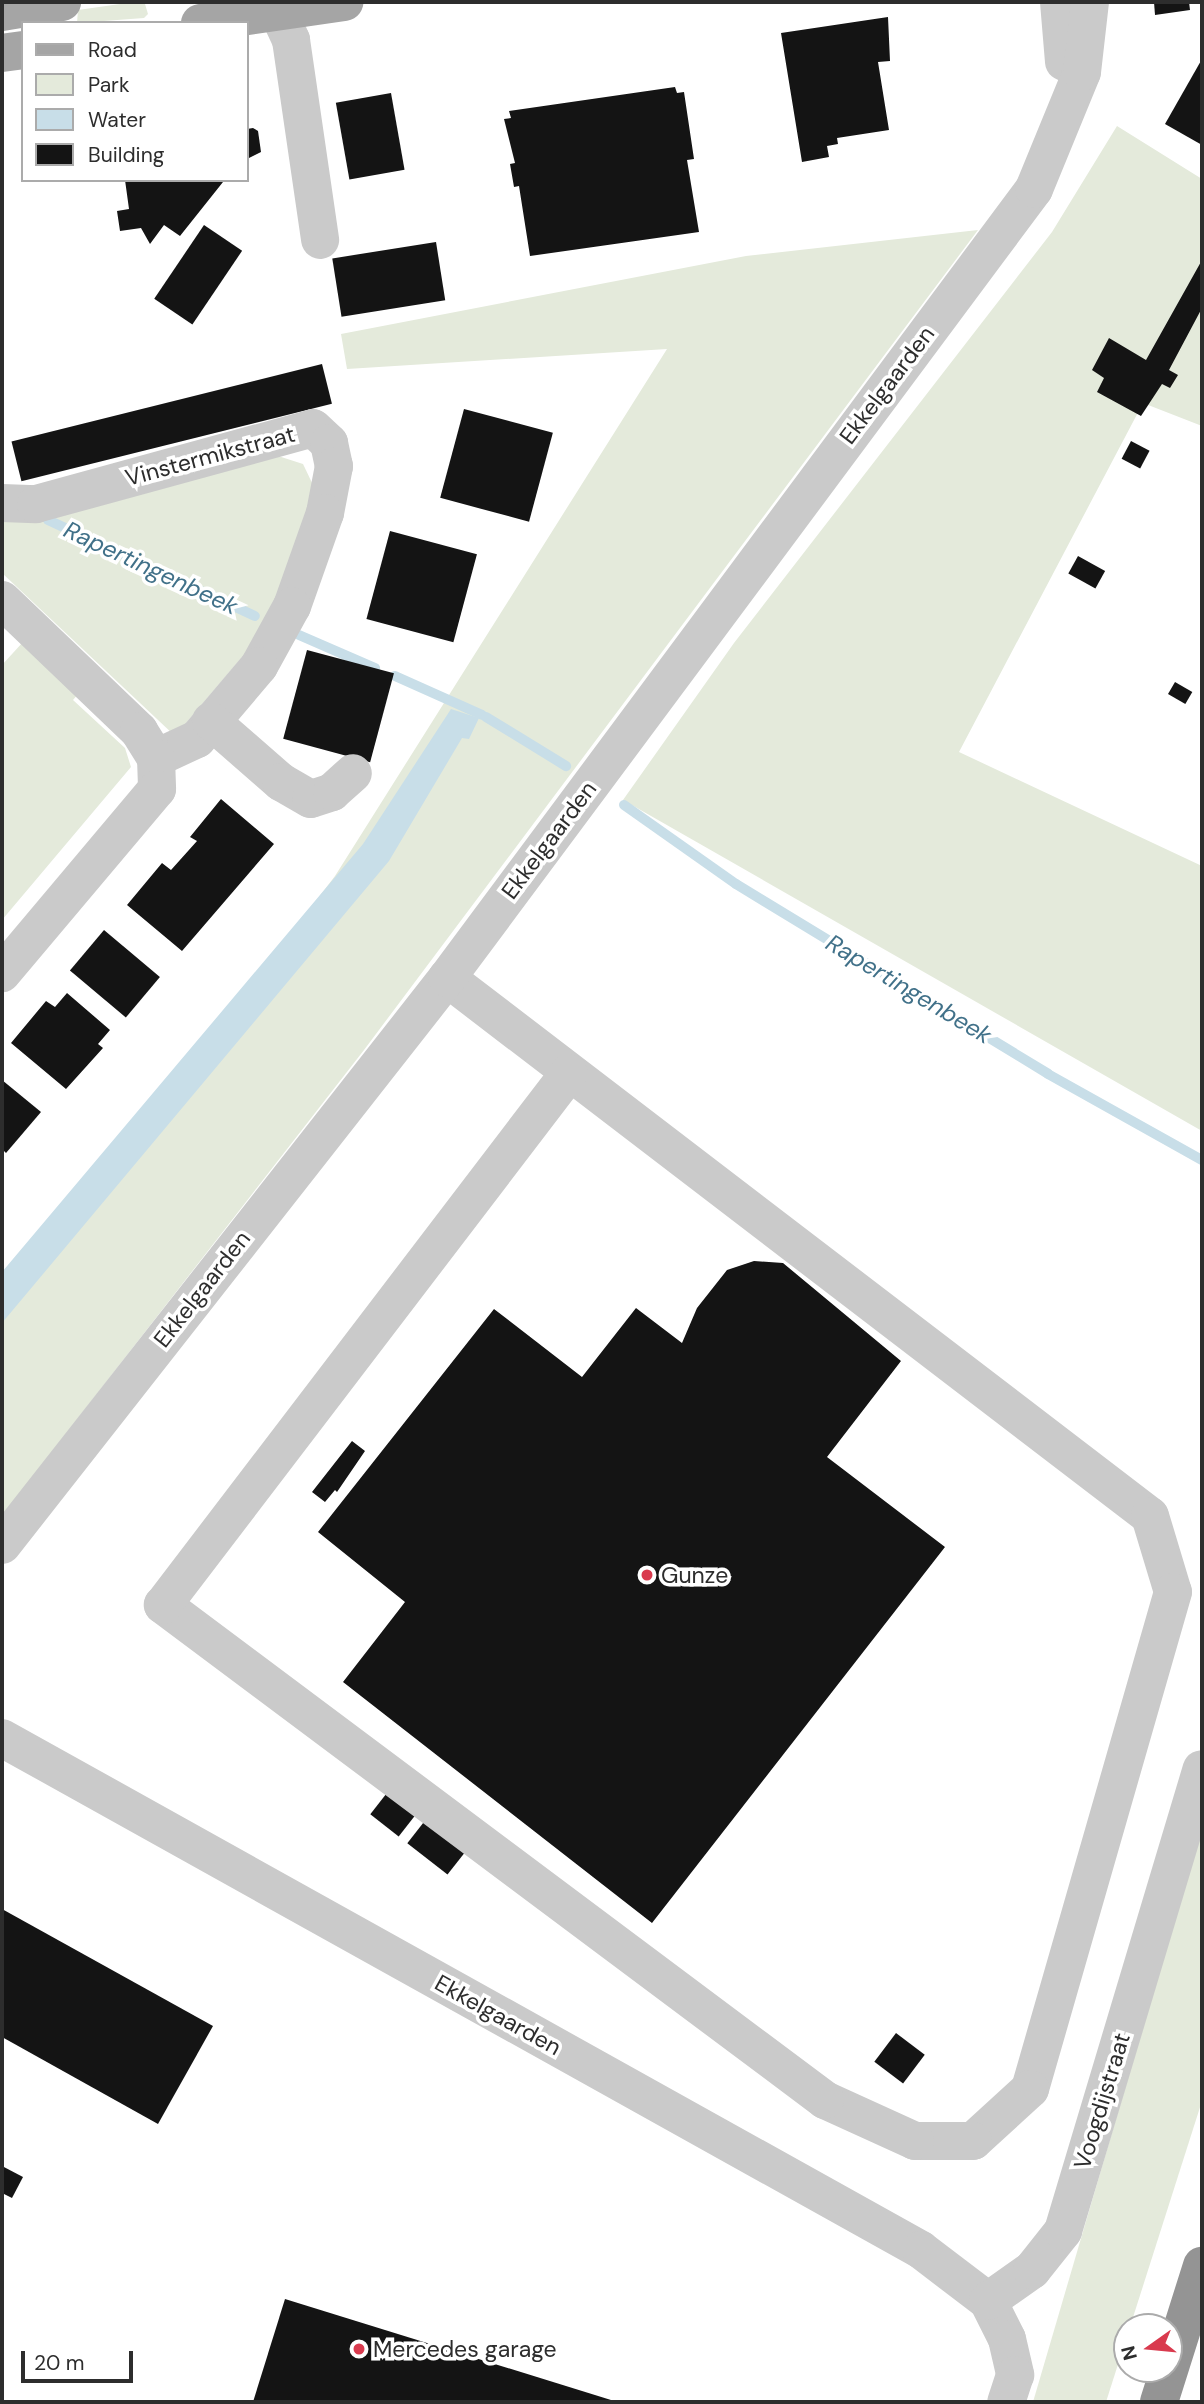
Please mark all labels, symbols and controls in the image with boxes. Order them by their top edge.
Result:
legend [21,21,248,182]
text: Road [88,36,137,64]
text: Park [88,71,129,99]
text: Water [88,106,146,134]
text: Building [88,141,164,169]
street label: Ekkelgaarden [834,321,940,449]
street label: Vinstermikstraat [122,420,298,492]
water label: Rapertingenbeek [59,515,243,621]
street label: Ekkelgaarden [496,776,602,904]
water label: Rapertingenbeek [821,928,997,1050]
street label: Ekkelgaarden [148,1225,256,1353]
place label: Gunze [661,1561,728,1589]
marker: Gunze [639,1567,655,1583]
street label: Ekkelgaarden [430,1969,566,2061]
street label: Voogdijstraat [1068,2030,1136,2172]
north arrow [1113,2313,1183,2383]
place label: Mercedes garage [373,2335,557,2363]
scale bar [24,2338,136,2382]
marker: Mercedes garage [351,2341,367,2357]
text: N [1115,2343,1143,2363]
text: 20 m [34,2349,85,2377]

